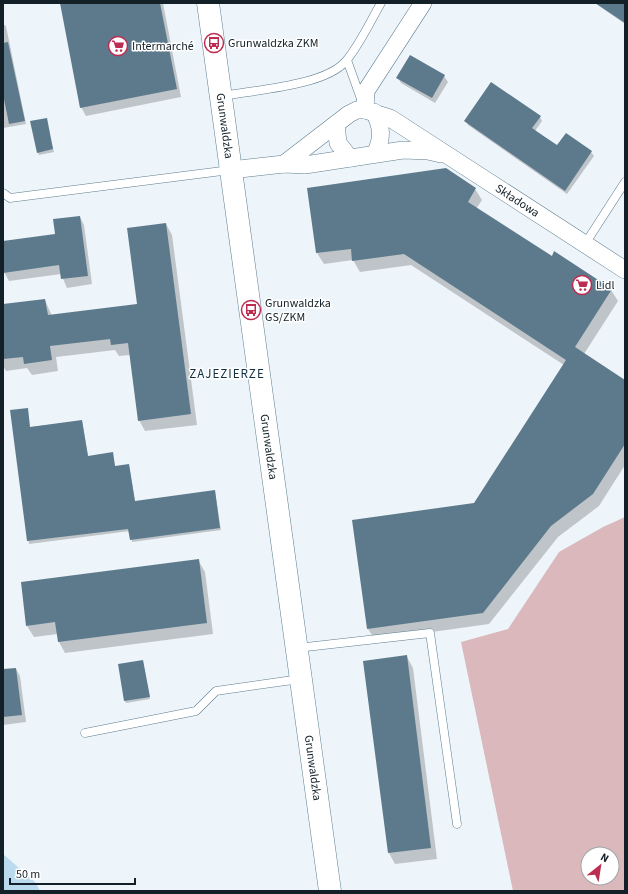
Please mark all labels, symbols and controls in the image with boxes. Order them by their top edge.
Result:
bus stop icon: Grunwaldzka ZKM [203,32,225,54]
supermarket icon: Intermarché [107,35,129,57]
place label: Grunwaldzka ZKM [228,35,318,52]
place label: Intermarché [132,38,194,55]
street label: Grunwaldzka [212,92,238,160]
street label: Składowa [492,180,543,221]
supermarket icon: Lidl [571,274,593,296]
place label: Lidl [596,277,615,294]
place label: Grunwaldzka GS/ZKM [265,295,331,326]
bus stop icon: Grunwaldzka GS/ZKM [240,299,262,321]
district label: ZAJEZIERZE [189,365,265,383]
street label: Grunwaldzka [256,413,282,481]
street label: Grunwaldzka [300,734,326,802]
north arrow [580,846,620,886]
text: N [598,849,612,866]
scale bar [10,860,135,886]
text: 50 m [16,866,40,883]

